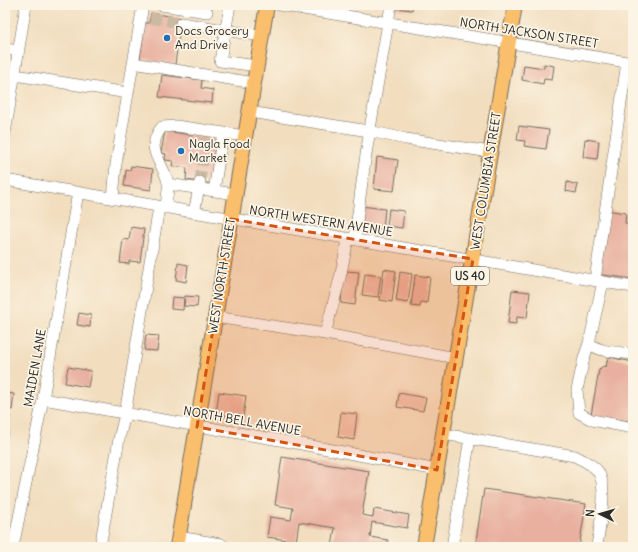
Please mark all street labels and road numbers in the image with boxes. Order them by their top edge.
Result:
street label: NORTH JACKSON STREET [459,14,599,51]
street label: WEST COLUMBIA STREET [467,111,504,251]
street label: NORTH WESTERN AVENUE [248,202,394,239]
street label: WEST NORTH STREET [205,217,238,335]
road number: US 40 [451,267,489,285]
street label: MAIDEN LANE [20,328,49,408]
street label: NORTH BELL AVENUE [182,403,302,438]

